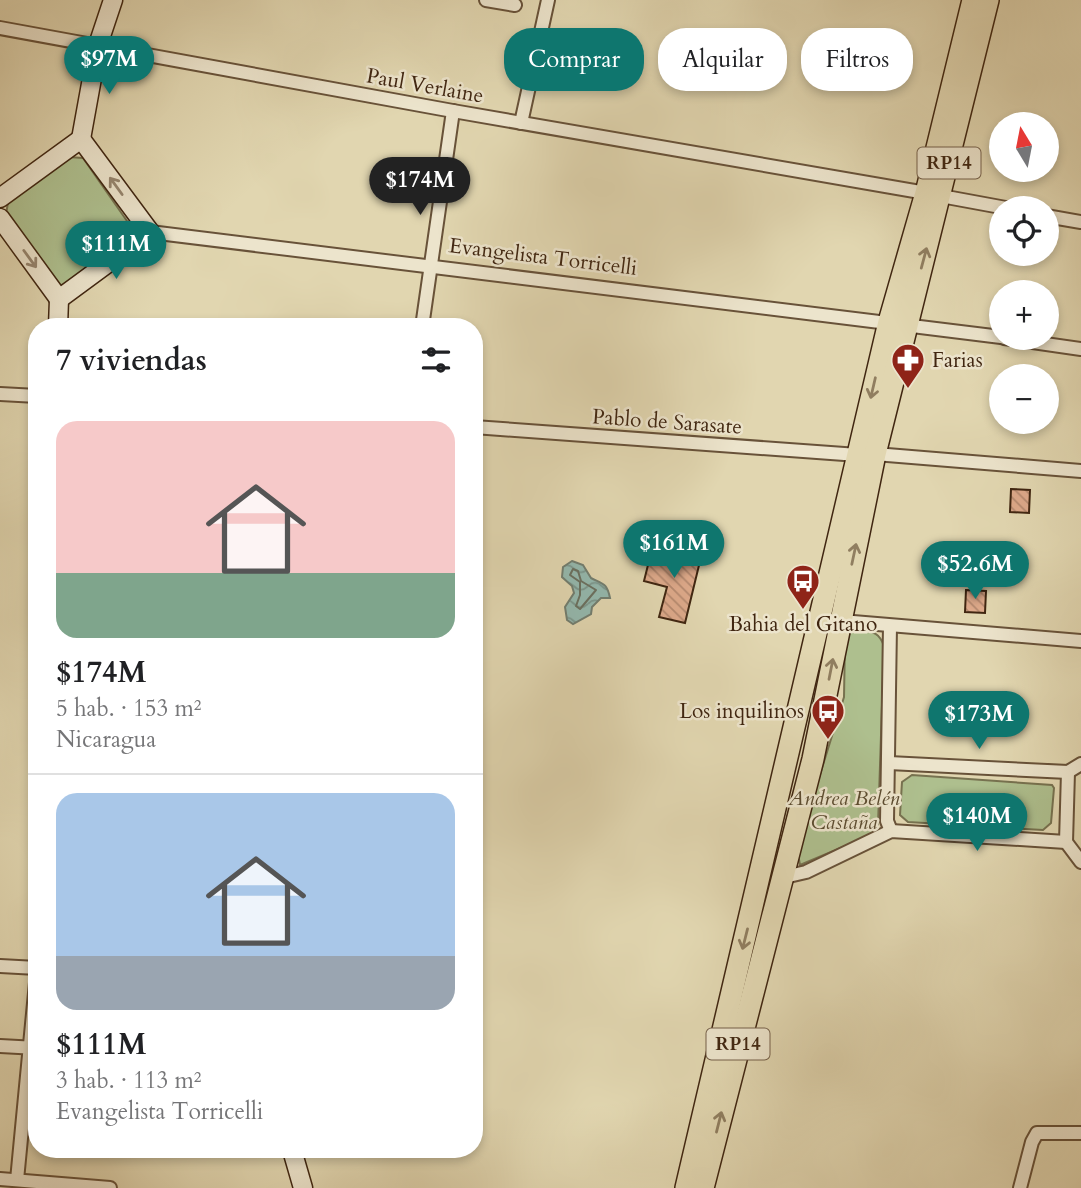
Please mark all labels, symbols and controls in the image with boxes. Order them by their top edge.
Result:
chip: Comprar [504,28,644,91]
chip: Alquilar [658,28,787,91]
chip: Filtros [801,28,913,91]
pin: $97M [68,36,150,96]
text: $97M [80,43,138,74]
street label: Paul Verlaine [364,61,486,111]
north arrow [989,112,1059,182]
map controls [989,112,1059,434]
road number: RP14 [918,148,981,178]
pin: $174M [371,158,469,217]
text: $174M [385,164,455,195]
one-way arrow [108,177,123,196]
button: locate [989,196,1059,266]
pin: $111M [67,222,165,281]
text: $111M [81,228,151,259]
street label: Evangelista Torricelli [447,231,639,283]
one-way arrow [919,247,932,269]
one-way arrow [22,249,37,268]
button: + [989,280,1059,350]
text: 7 viviendas [56,340,207,381]
icon: filters [417,341,455,379]
pharmacy icon: Farias [889,341,927,390]
place label: Farias [932,346,983,375]
button: − [989,364,1059,434]
one-way arrow [866,376,880,399]
street label: Pablo de Sarasate [591,402,743,442]
icon: home [193,466,319,592]
pin: $161M [625,520,723,580]
text: $161M [639,527,709,558]
pin: $52.6M [918,542,1032,601]
one-way arrow [848,543,862,566]
text: $52.6M [937,548,1013,579]
bus stop icon: Bahia del Gitano [784,562,822,611]
place label: Bahia del Gitano [729,610,877,639]
text: $174M [56,652,147,693]
one-way arrow [824,658,838,681]
bus stop icon: Los inquilinos [809,692,847,741]
pin: $173M [930,692,1028,751]
text: 5 hab. · 153 m² [56,693,202,724]
place label: Los inquilinos [679,697,804,726]
text: $173M [944,698,1014,729]
text: Nicaragua [56,724,156,755]
park label: Andrea Belén Castaña [787,784,901,837]
pin: $140M [928,794,1026,853]
text: $140M [942,800,1012,831]
icon: home [193,838,319,964]
one-way arrow [737,927,751,950]
text: $111M [56,1024,147,1065]
road number: RP14 [706,1028,770,1060]
text: 3 hab. · 113 m² [56,1065,202,1096]
text: Evangelista Torricelli [56,1096,263,1127]
one-way arrow [713,1111,726,1133]

